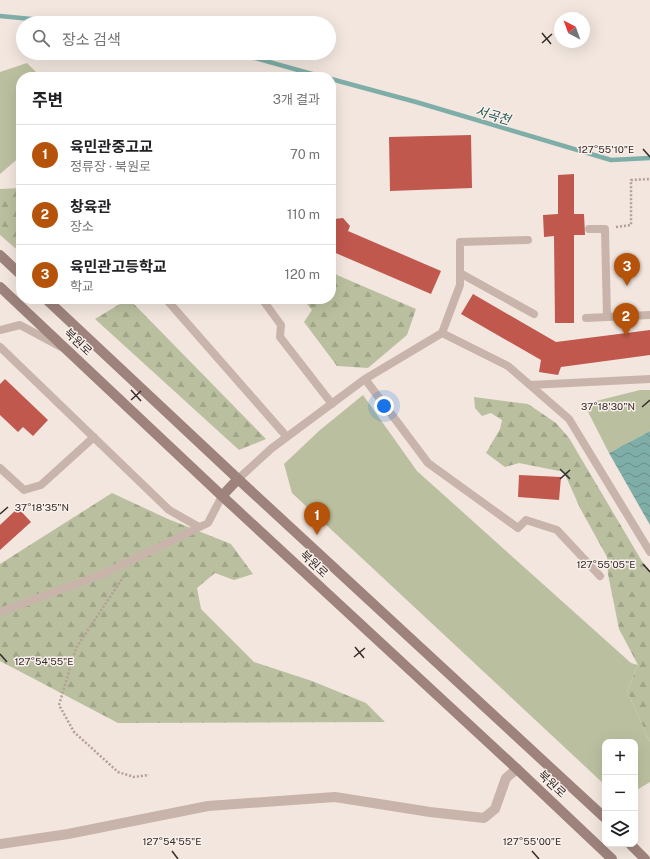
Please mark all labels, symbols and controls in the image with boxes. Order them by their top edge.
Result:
north arrow [554,12,590,48]
search box [16,16,336,60]
icon: search [30,27,52,49]
text: 장소 검색 [62,31,121,48]
text: 주변 [32,90,63,110]
text: 3개 결과 [273,92,320,107]
water label: 서곡천 [474,103,513,128]
text: 육민관중고교 [70,138,153,155]
text: 127°55'10"E [578,143,634,155]
text: 1 [42,147,48,162]
text: 70 m [290,147,320,162]
text: 정류장 · 북원로 [70,159,151,174]
text: 창육관 [70,198,111,215]
text: 2 [41,207,49,222]
text: 110 m [287,207,320,222]
text: 장소 [70,219,94,234]
pin: 3 [614,253,640,286]
text: 육민관고등학교 [70,258,167,275]
text: 3 [41,267,49,282]
text: 120 m [285,267,320,282]
text: 학교 [70,279,94,294]
pin: 2 [613,303,639,336]
street label: 북원로 [61,326,95,358]
your location [374,396,394,416]
text: 37°18'30"N [581,400,635,412]
text: 37°18'35"N [15,501,69,513]
pin: 1 [304,502,330,535]
street label: 북원로 [297,548,331,580]
text: 127°55'05"E [577,558,635,570]
text: 127°54'55"E [14,655,74,667]
map controls [602,739,638,847]
button: + [602,739,638,775]
street label: 북원로 [535,768,569,800]
button: − [602,775,638,811]
button: layers [602,811,638,847]
text: 127°54'55"E [142,835,202,847]
text: 127°55'00"E [503,835,561,847]

